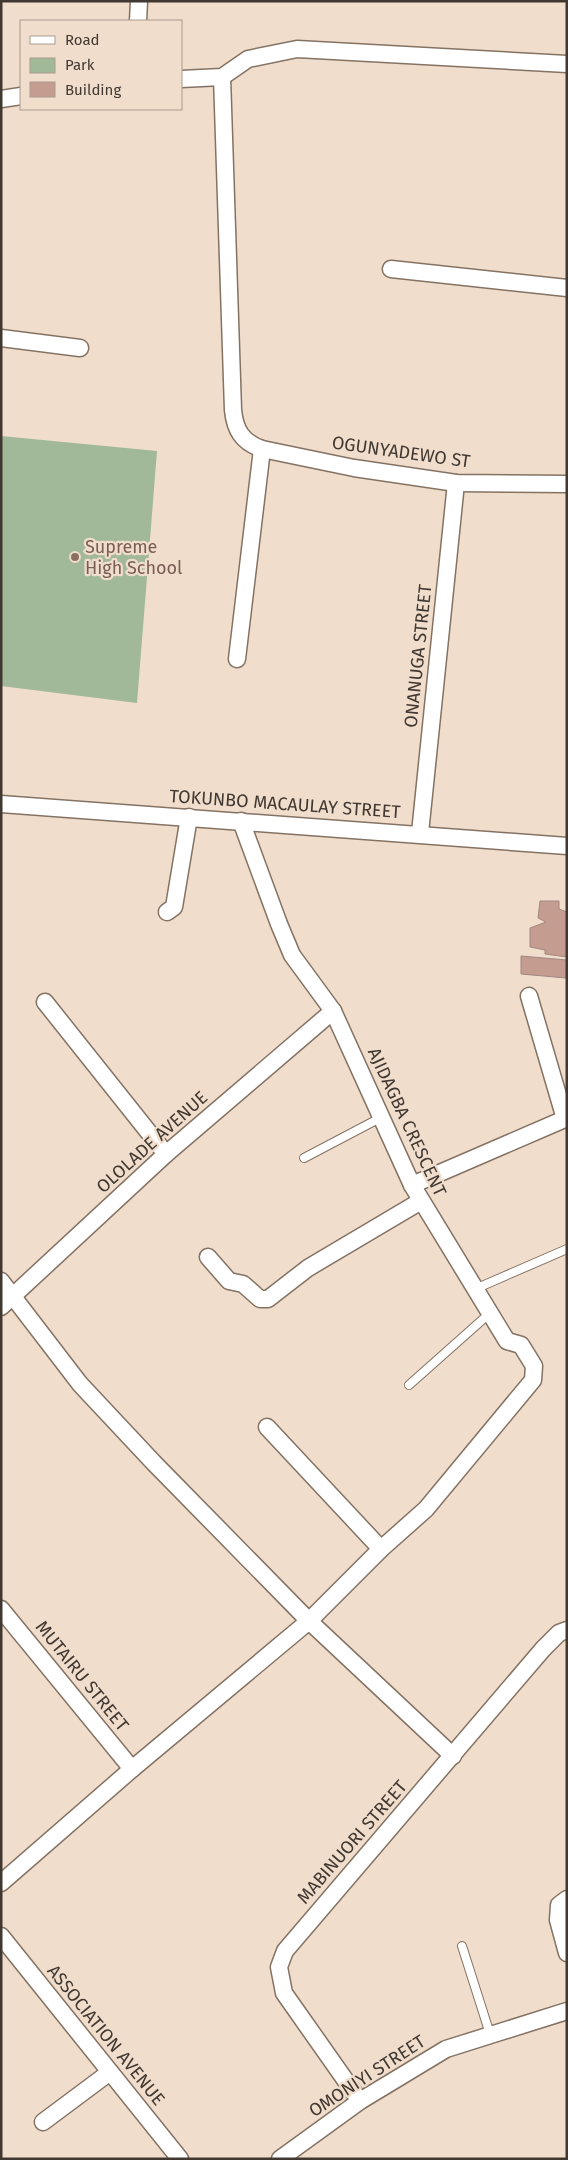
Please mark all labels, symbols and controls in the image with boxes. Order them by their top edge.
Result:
legend [20,20,182,110]
text: Road [65,31,100,49]
text: Park [65,56,95,74]
text: Building [65,81,121,99]
street label: OGUNYADEWO ST [330,431,472,473]
place label: Supreme High School [85,536,182,579]
marker: Supreme High School [69,551,81,563]
street label: ONANUGA STREET [400,583,437,729]
street label: TOKUNBO MACAULAY STREET [169,785,402,823]
street label: AJIDAGBA CRESCENT [363,1044,451,1200]
street label: OLOLADE AVENUE [92,1086,212,1198]
street label: MUTAIRU STREET [31,1616,134,1736]
street label: MABINUORI STREET [292,1775,412,1908]
street label: ASSOCIATION AVENUE [42,1960,170,2110]
street label: OMONIYI STREET [305,2030,430,2122]

